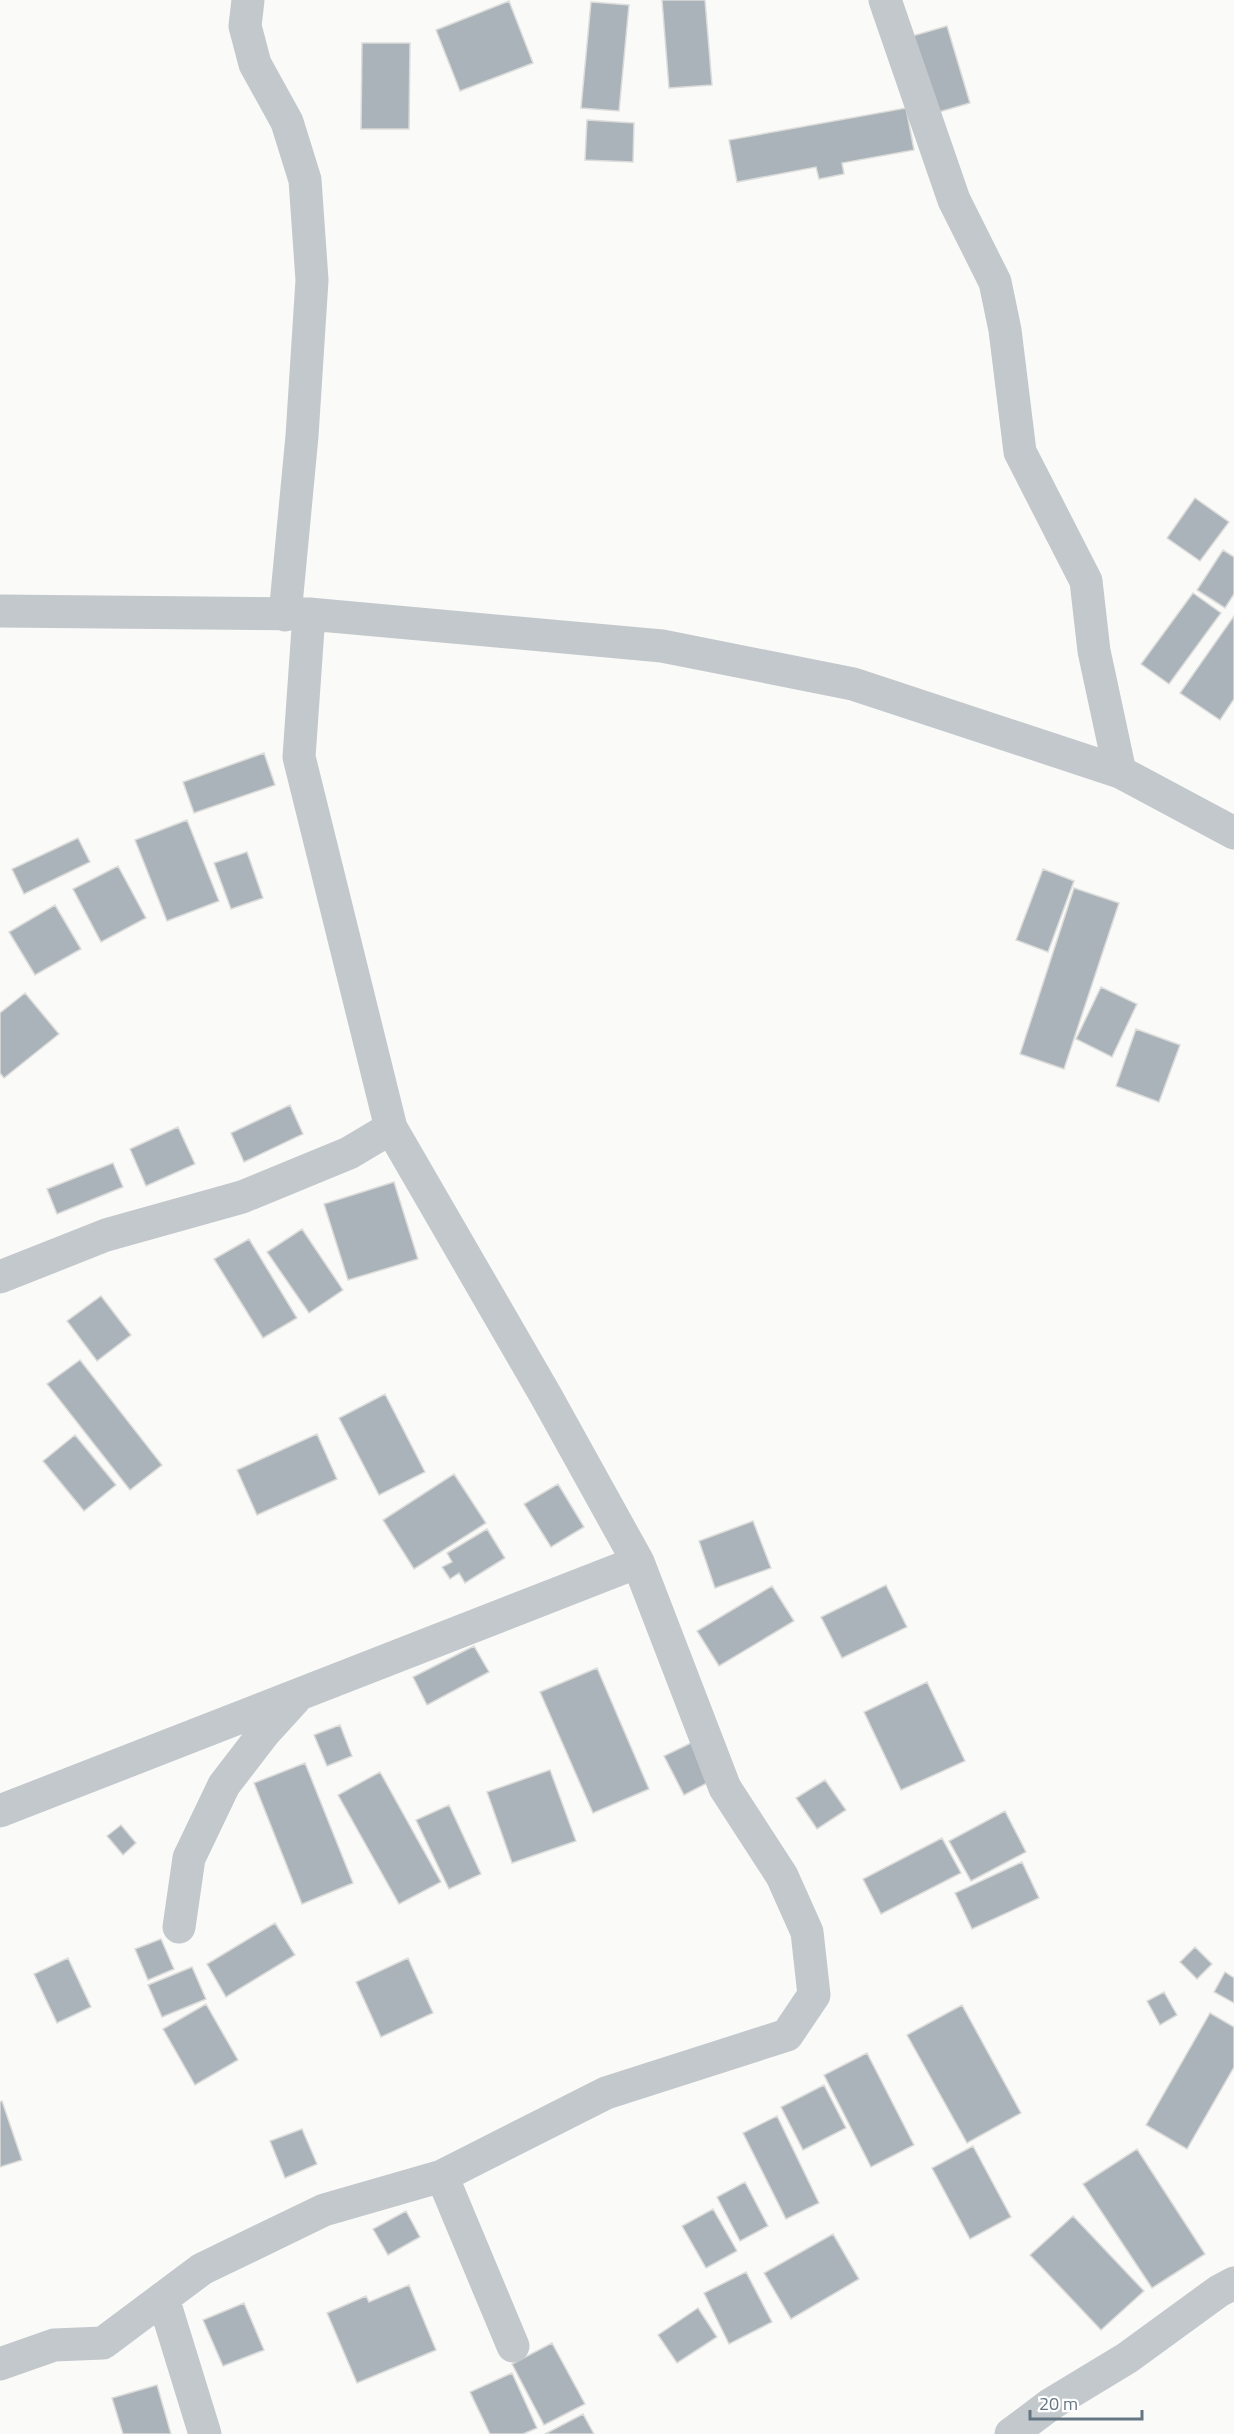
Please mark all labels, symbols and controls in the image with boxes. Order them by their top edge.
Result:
scale bar [1030,2383,1142,2421]
text: 20 m [1039,2390,1078,2417]

